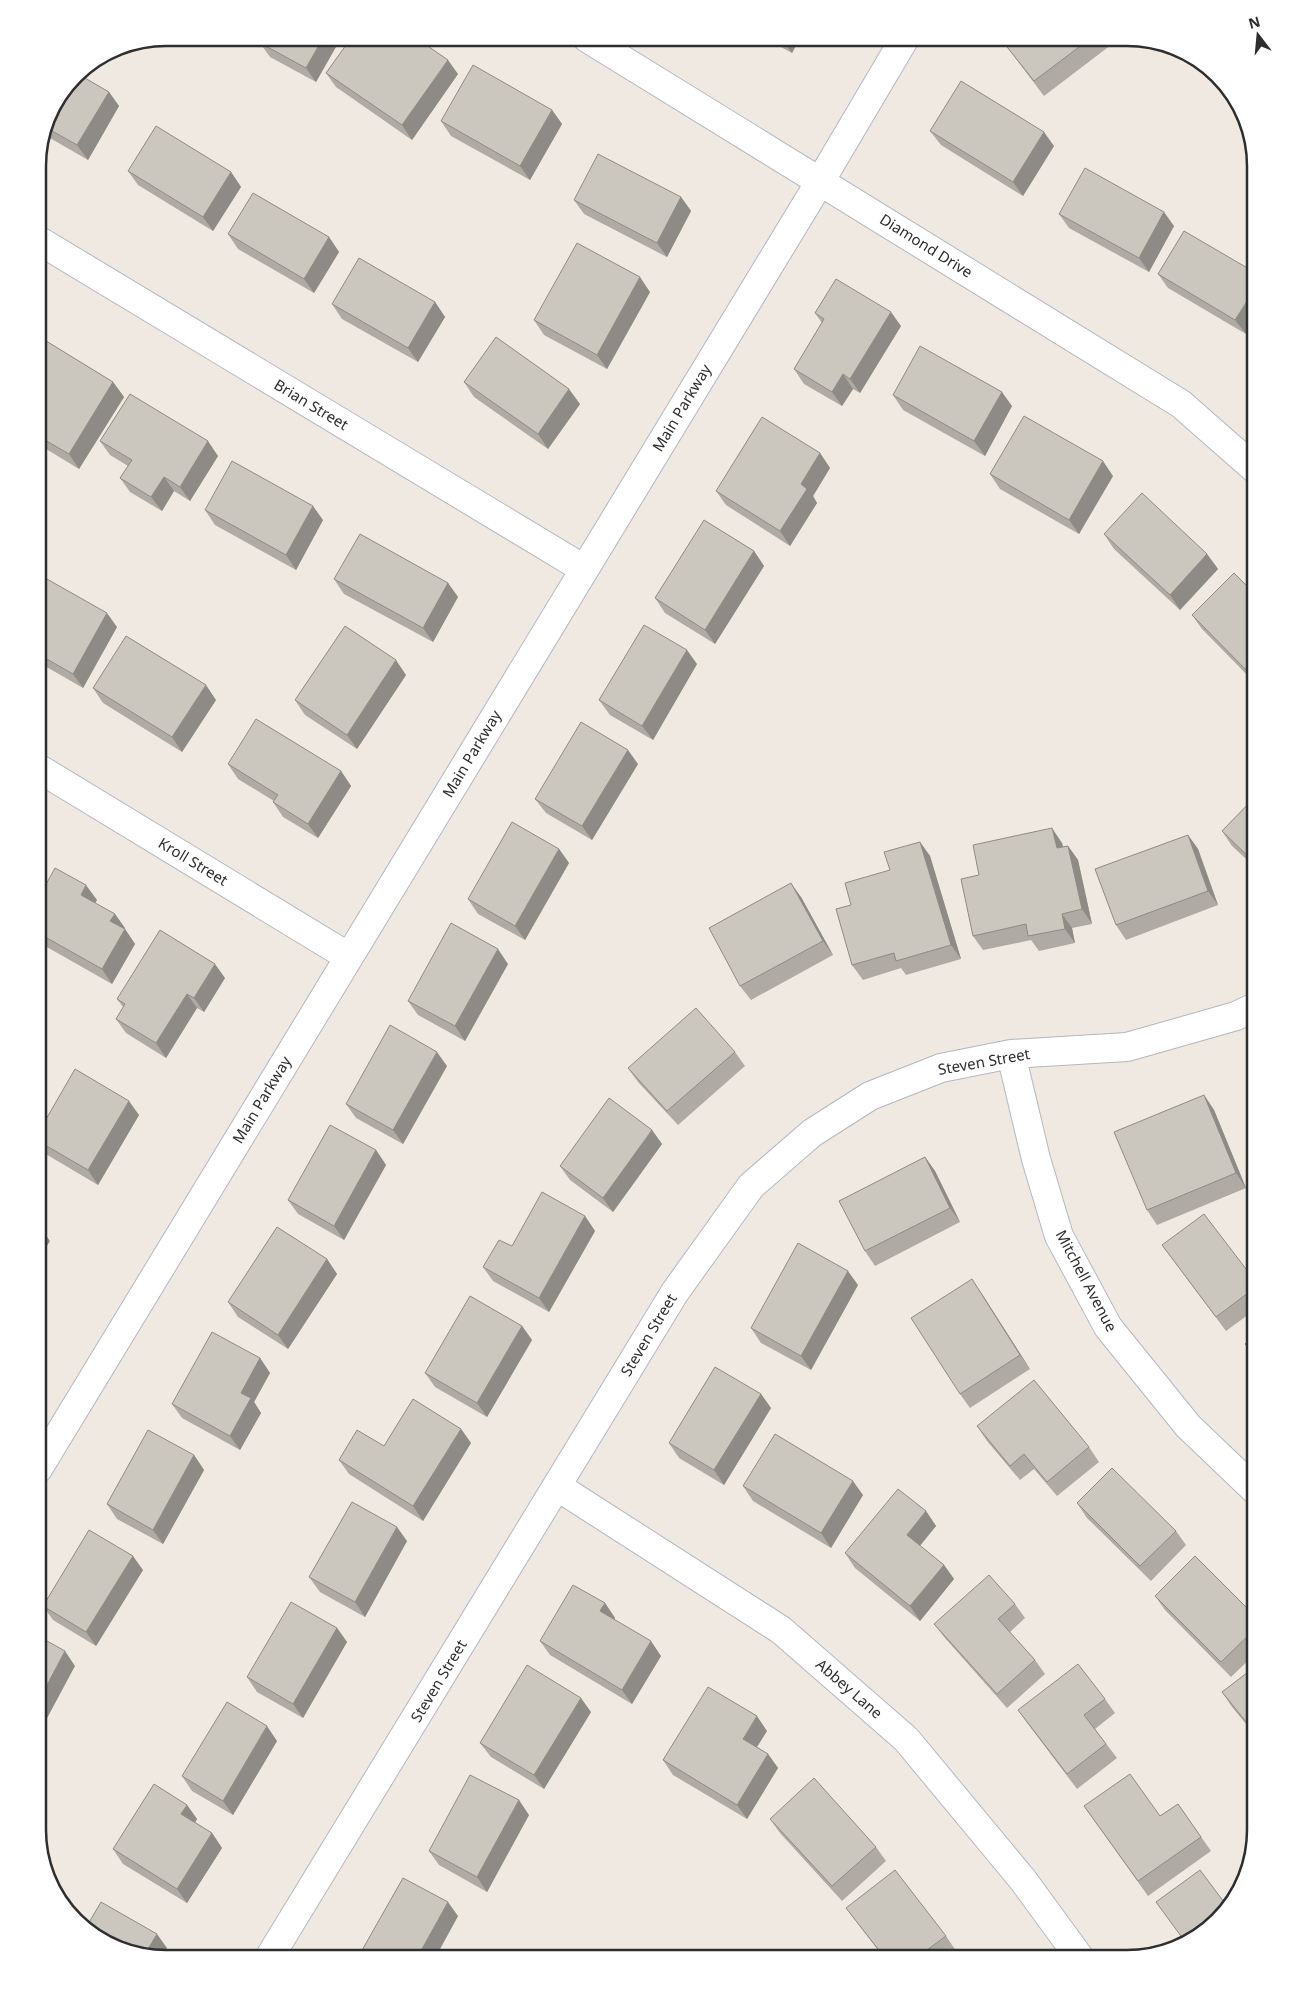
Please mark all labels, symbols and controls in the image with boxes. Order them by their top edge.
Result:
north arrow [1233,10,1283,60]
text: N [1246,11,1262,33]
street label: Diamond Drive [876,209,977,282]
street label: Main Parkway [647,360,715,455]
street label: Brian Street [271,374,353,434]
street label: Main Parkway [437,706,505,801]
street label: Kroll Street [155,833,232,890]
street label: Steven Street [936,1043,1032,1079]
street label: Main Parkway [227,1052,295,1147]
street label: Mitchell Avenue [1052,1226,1122,1335]
street label: Steven Street [616,1289,681,1379]
street label: Steven Street [406,1635,471,1725]
street label: Abbey Lane [812,1654,887,1723]

